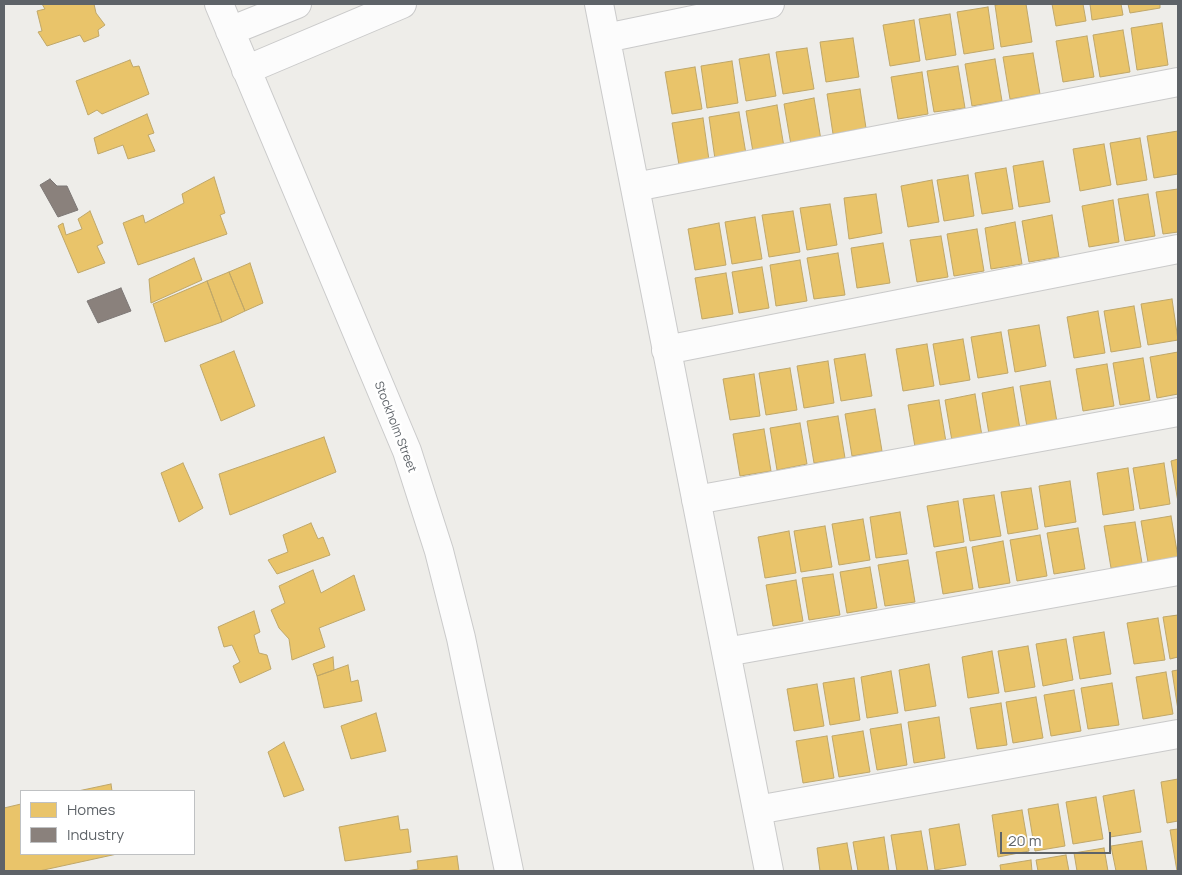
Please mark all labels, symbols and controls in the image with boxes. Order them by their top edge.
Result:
street label: Stockholm Street [371,379,419,475]
legend [20,790,195,855]
text: Homes [67,799,115,820]
scale bar [1002,822,1113,854]
text: Industry [67,824,124,845]
text: 20 m [1008,830,1041,851]

